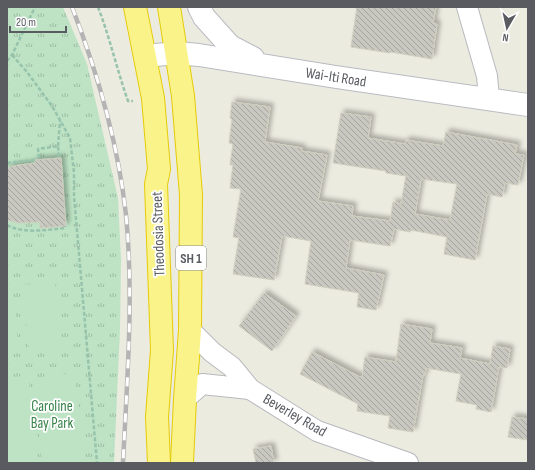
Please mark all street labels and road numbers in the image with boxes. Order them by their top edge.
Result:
street label: Wai-Iti Road [304,63,368,92]
street label: Theodosia Street [148,191,169,277]
road number: SH 1 [176,246,206,270]
street label: Beverley Road [259,390,330,441]

